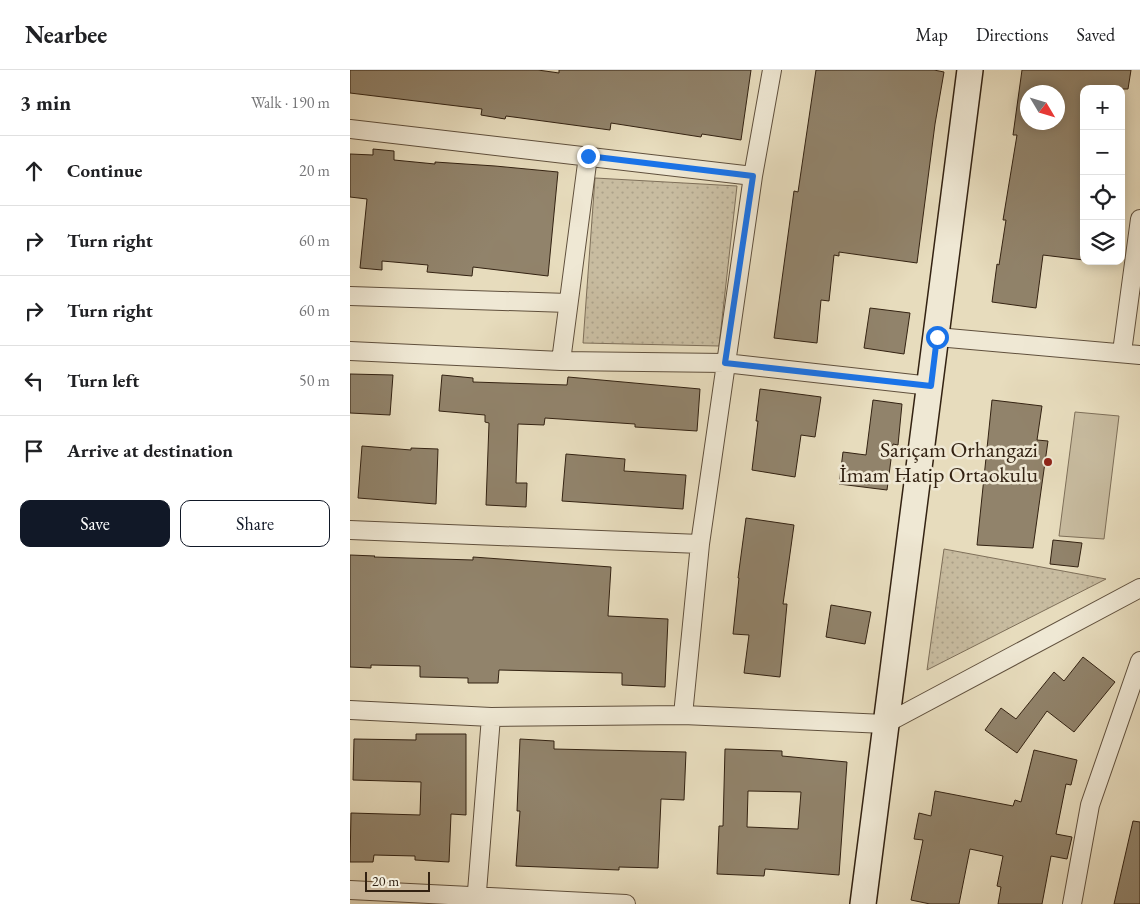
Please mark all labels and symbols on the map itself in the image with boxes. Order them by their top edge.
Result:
north arrow [1020,85,1065,130]
route end [577,145,600,168]
route start [926,326,949,349]
place label: Sarıçam Orhangazi İmam Hatip Ortaokulu [839,435,1038,489]
marker: Sarıçam Orhangazi İmam Hatip Ortaokulu [1042,456,1054,468]
scale bar [365,869,430,892]

